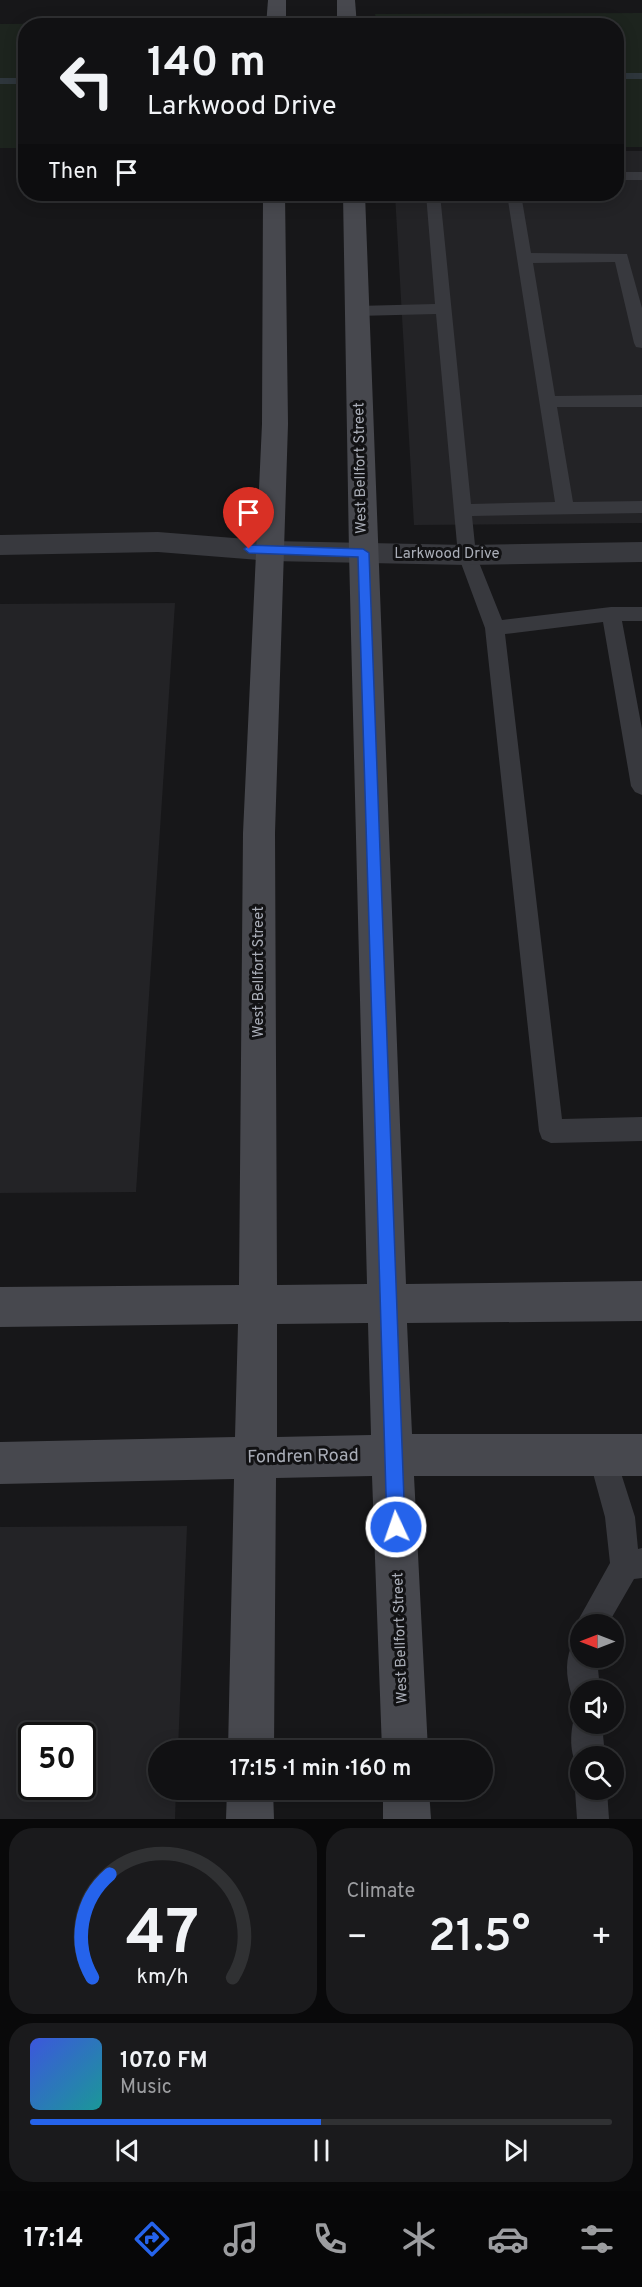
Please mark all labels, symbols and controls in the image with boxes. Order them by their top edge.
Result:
text: 140 m [147,38,266,91]
icon: left [48,42,126,120]
text: Larkwood Drive [147,90,336,124]
icon: arrive [110,156,143,189]
text: Then [48,159,98,186]
street label: West Bellfort Street [350,402,372,534]
pin [223,487,274,549]
icon: arrive [232,496,265,529]
street label: Larkwood Drive [394,545,500,564]
street label: West Bellfort Street [250,906,269,1038]
street label: Fondren Road [247,1445,359,1469]
position arrow [364,1495,428,1559]
street label: West Bellfort Street [389,1572,413,1704]
north arrow [570,1614,624,1668]
map controls [570,1614,624,1800]
button: sound [570,1680,624,1734]
speed limit sign: 50 [18,1722,96,1800]
button: search [570,1746,624,1800]
text: 17:15 · 1 min · 160 m [230,1756,411,1783]
text: Climate [347,1879,415,1905]
text: 47 [126,1897,200,1976]
text: 21.5° [428,1910,530,1967]
text: − [347,1918,368,1960]
text: + [591,1918,612,1960]
text: km/h [137,1964,189,1991]
text: 107.0 FM [120,2048,208,2075]
text: Music [120,2075,172,2101]
icon: previous [111,2134,144,2167]
icon: pause [305,2134,338,2167]
icon: next [499,2134,532,2167]
icon: directions [131,2218,173,2260]
icon: music [220,2218,262,2260]
icon: phone [309,2218,351,2260]
icon: climate [398,2218,440,2260]
icon: car [487,2218,529,2260]
icon: filters [576,2218,618,2260]
text: 17:14 [24,2222,84,2256]

